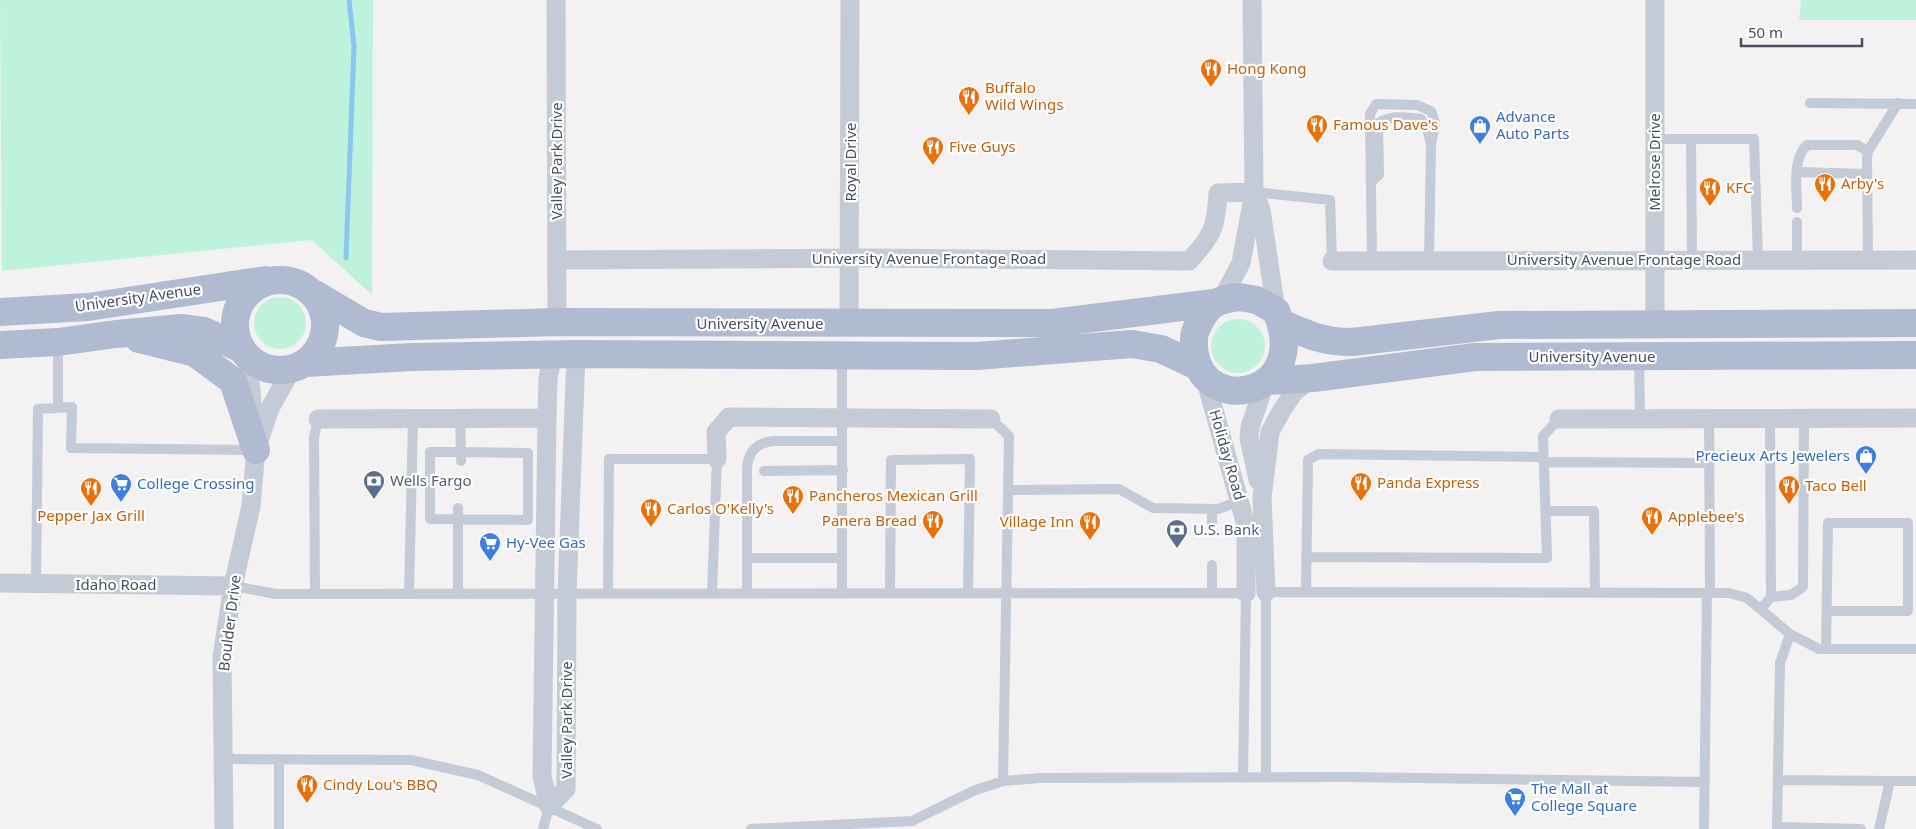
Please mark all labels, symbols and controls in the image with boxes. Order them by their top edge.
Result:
scale bar [1741,15,1862,47]
text: 50 m [1748,22,1783,42]
restaurant icon: Hong Kong [1199,57,1223,88]
place label: Hong Kong [1227,58,1306,78]
place label: Buffalo Wild Wings [985,77,1063,114]
restaurant icon: Buffalo Wild Wings [957,85,981,116]
street label: Valley Park Drive [546,102,566,220]
place label: Advance Auto Parts [1496,106,1570,143]
restaurant icon: Famous Dave's [1305,113,1329,144]
street label: Melrose Drive [1644,113,1664,211]
place label: Famous Dave's [1333,114,1438,134]
shop icon: Advance Auto Parts [1468,114,1492,145]
street label: Royal Drive [840,122,860,202]
restaurant icon: Five Guys [921,135,945,166]
place label: Five Guys [949,136,1016,156]
restaurant icon: Arby's [1813,172,1837,203]
place label: Arby's [1841,173,1884,193]
restaurant icon: KFC [1698,176,1722,207]
place label: KFC [1726,177,1753,197]
street label: University Avenue Frontage Road [812,248,1046,268]
street label: University Avenue Frontage Road [1507,249,1741,269]
street label: University Avenue [74,278,202,316]
street label: University Avenue [696,313,824,333]
street label: University Avenue [1528,346,1656,366]
street label: Holiday Road [1206,407,1250,502]
shop icon: Precieux Arts Jewelers [1854,444,1878,475]
place label: Precieux Arts Jewelers [1695,445,1850,465]
bank icon: Wells Fargo [362,469,386,500]
place label: Wells Fargo [390,470,471,490]
restaurant icon: Panda Express [1349,471,1373,502]
supermarket icon: College Crossing [109,472,133,503]
place label: Panda Express [1377,472,1480,492]
place label: College Crossing [137,473,255,493]
restaurant icon: Taco Bell [1777,474,1801,505]
place label: Taco Bell [1805,475,1867,495]
restaurant icon: Pepper Jax Grill [79,476,103,507]
restaurant icon: Pancheros Mexican Grill [781,484,805,515]
place label: Pancheros Mexican Grill [809,485,978,505]
restaurant icon: Carlos O'Kelly's [639,497,663,528]
place label: Carlos O'Kelly's [667,498,774,518]
place label: Pepper Jax Grill [37,505,145,525]
restaurant icon: Applebee's [1640,505,1664,536]
place label: Applebee's [1668,506,1744,526]
restaurant icon: Panera Bread [921,509,945,540]
place label: Panera Bread [822,510,917,530]
restaurant icon: Village Inn [1078,510,1102,541]
place label: Village Inn [1000,511,1074,531]
bank icon: U.S. Bank [1165,518,1189,549]
place label: U.S. Bank [1193,519,1259,539]
supermarket icon: Hy-Vee Gas [478,531,502,562]
place label: Hy-Vee Gas [506,532,586,552]
street label: Idaho Road [75,574,157,594]
street label: Boulder Drive [213,574,245,672]
street label: Valley Park Drive [556,661,576,779]
restaurant icon: Cindy Lou's BBQ [295,773,319,804]
place label: Cindy Lou's BBQ [323,774,438,794]
place label: The Mall at College Square [1531,778,1637,815]
supermarket icon: The Mall at College Square [1503,786,1527,817]

